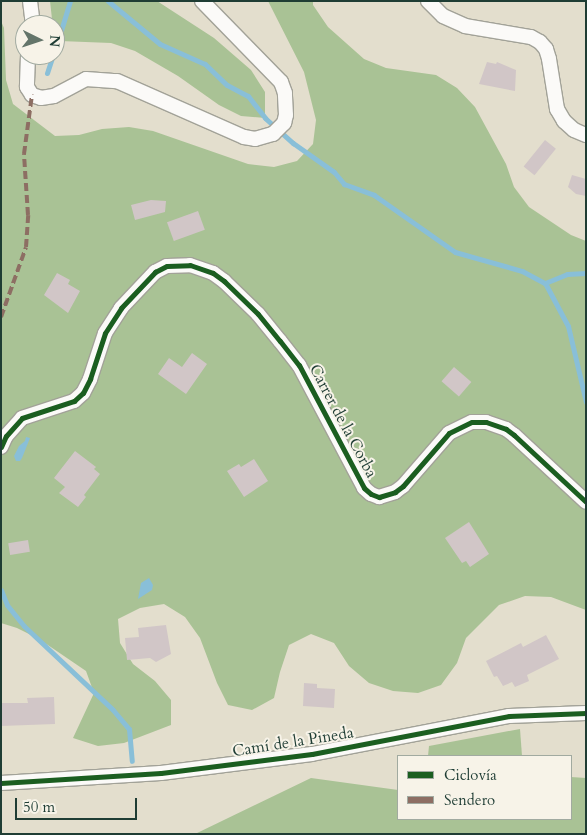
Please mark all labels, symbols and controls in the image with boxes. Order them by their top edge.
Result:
north arrow [15,15,65,65]
text: N [45,34,64,48]
street label: Carrer de la Corba [305,361,381,481]
street label: Camí de la Pineda [231,723,355,761]
legend [397,755,572,820]
text: Ciclovía [444,765,497,785]
scale bar [18,788,140,820]
text: Sendero [444,790,495,810]
text: 50 m [23,797,55,817]

